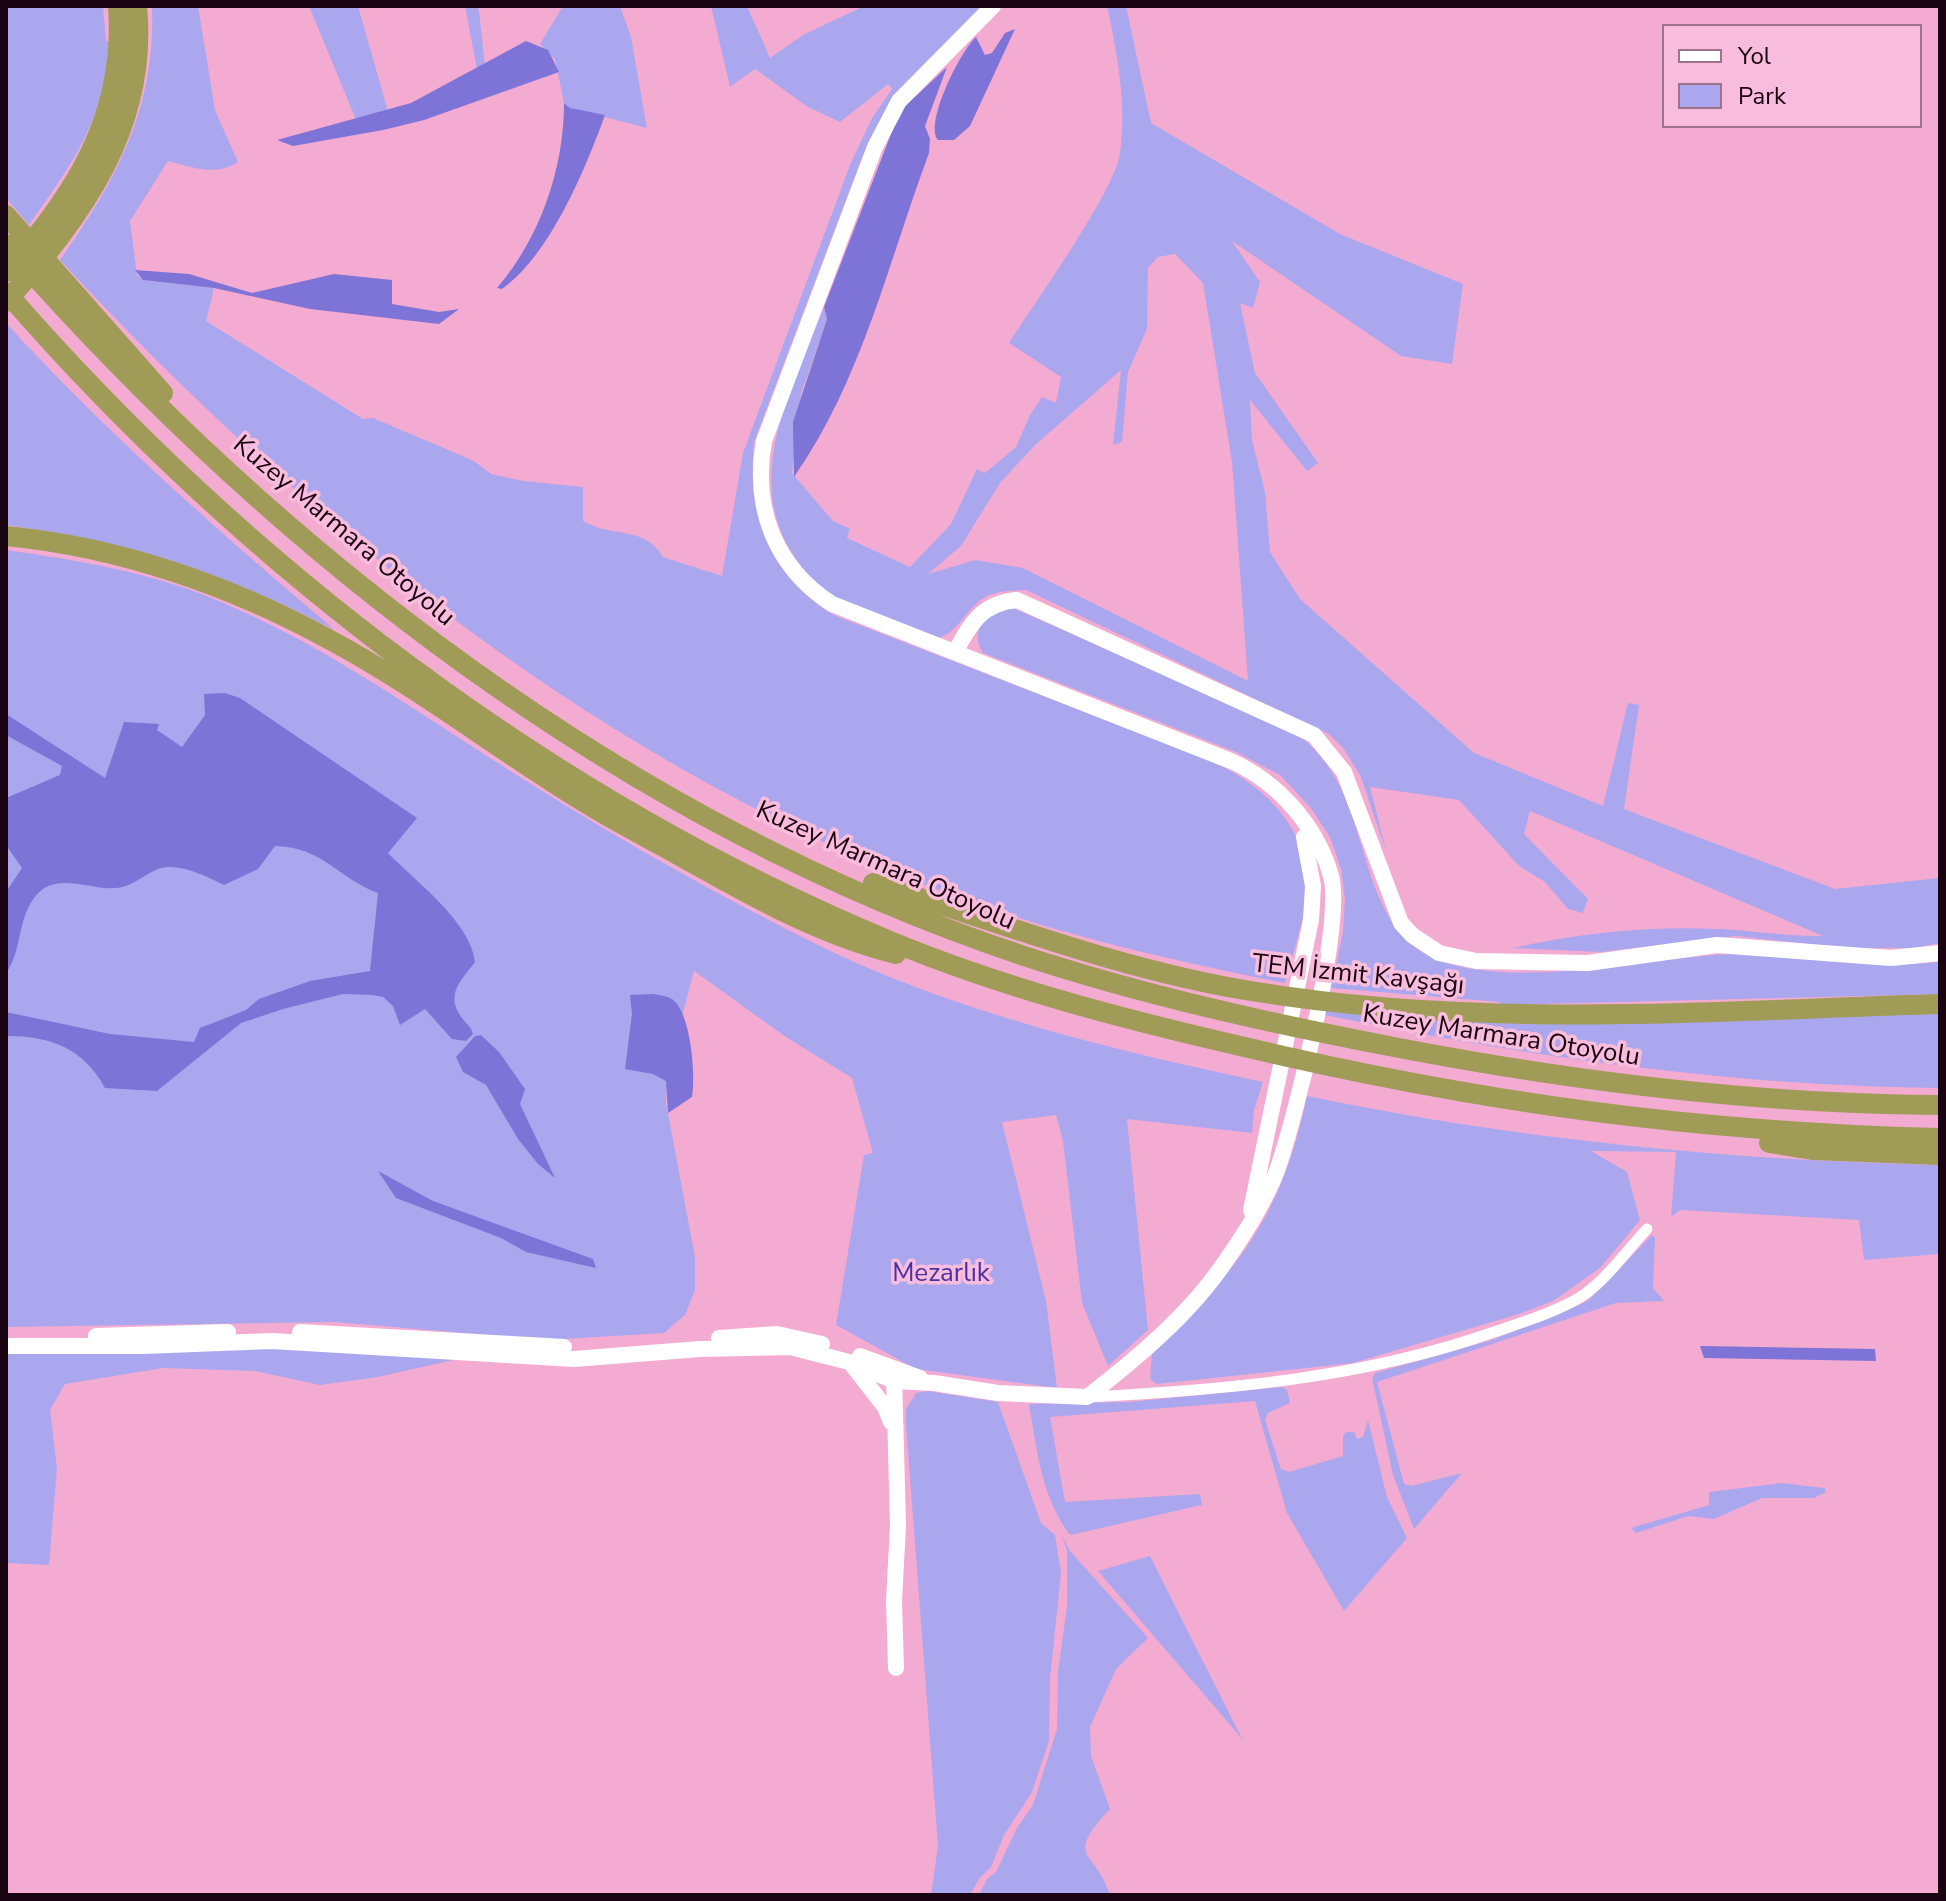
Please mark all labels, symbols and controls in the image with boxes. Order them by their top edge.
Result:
legend [1662,24,1922,128]
text: Yol [1738,40,1771,72]
text: Park [1738,80,1786,112]
street label: Kuzey Marmara Otoyolu [226,430,460,634]
street label: Kuzey Marmara Otoyolu [751,796,1019,938]
street label: TEM İzmit Kavşağı [1250,949,1466,1003]
street label: Kuzey Marmara Otoyolu [1360,1000,1642,1074]
park label: Mezarlık [892,1259,990,1291]

